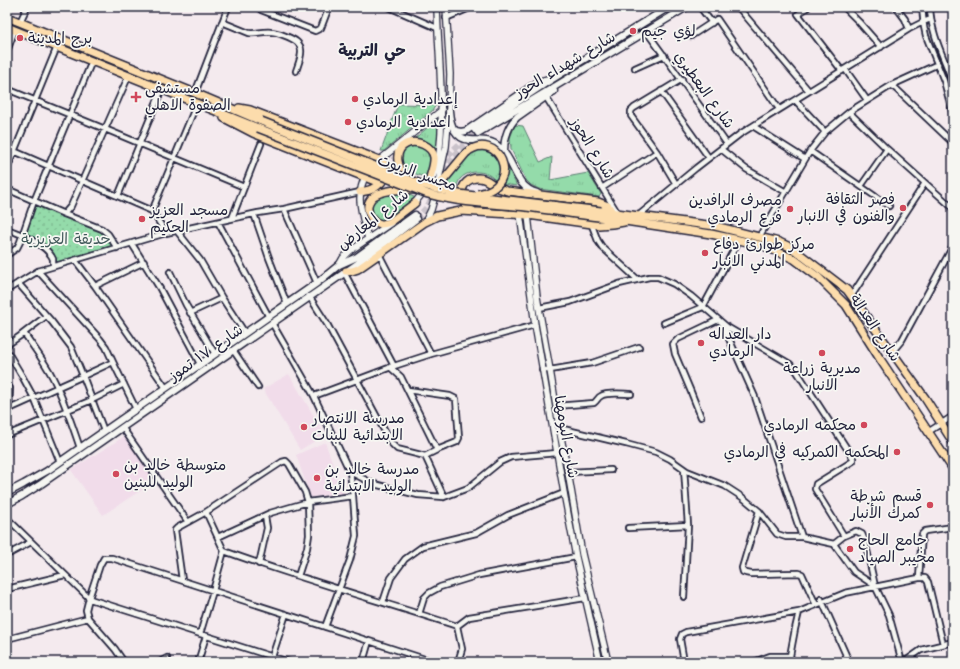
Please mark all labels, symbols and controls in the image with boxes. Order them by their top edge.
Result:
place label: لؤي جيم [641,21,696,43]
marker: لؤي جيم [628,26,638,36]
street label: شارع شهداء الحوز [510,27,619,104]
place label: برج المدينة [28,28,92,49]
marker: برج المدينة [15,33,25,43]
district label: حي التربية [338,40,406,65]
street label: شارع البعطيري [669,47,739,133]
place label: مستشفى الصفوة الاهلي [145,78,231,118]
place label: إعدادية الرمادي [363,89,458,110]
marker: مستشفى الصفوة الاهلي [130,91,142,103]
marker: إعدادية الرمادي [350,94,360,104]
place label: اعدادية الرمادي [356,112,451,133]
street label: شارع الحوز [564,112,619,183]
marker: اعدادية الرمادي [343,117,353,127]
street label: مجسر الزيوت [375,150,459,196]
street label: شارع المعارض [333,185,413,255]
place label: فصر الثقافة والفنون في الانبار [797,189,895,227]
place label: مصرف الرافدين فرع الرمادي [689,190,782,228]
place label: مسجد العزيز الحكيم [148,200,228,239]
marker: فصر الثقافة والفنون في الانبار [898,203,908,213]
marker: مصرف الرافدين فرع الرمادي [785,204,795,214]
marker: مسجد العزيز الحكيم [137,214,147,224]
park label: حديقة العزيزية [21,229,111,250]
place label: مركز طوارئ دفاع المدني الانبار [712,234,815,274]
marker: مركز طوارئ دفاع المدني الانبار [700,248,710,258]
street label: شارع العدالة [845,290,905,366]
street label: شارع ١٧ تموز [164,320,248,387]
place label: دار العداله الرمادي [709,324,771,362]
marker: دار العداله الرمادي [696,338,706,348]
marker: مديرية زراعة الانبار [817,348,827,358]
place label: مديرية زراعة الانبار [783,358,861,396]
street label: شارع البومهنا [548,394,584,480]
place label: مدرسة الانتصار الابتدائية للبنات [311,408,405,446]
place label: محكمه الرمادي [763,415,856,436]
marker: محكمه الرمادي [859,420,869,430]
marker: مدرسة الانتصار الابتدائية للبنات [299,422,309,432]
place label: المحكمه الكمركيه في الرمادي [724,442,889,463]
marker: المحكمه الكمركيه في الرمادي [892,447,902,457]
place label: متوسطة خالد بن الوليد للبنين [124,455,226,493]
place label: مدرسة خالد بن الوليد الابتدائية [325,459,419,497]
marker: متوسطة خالد بن الوليد للبنين [111,469,121,479]
marker: مدرسة خالد بن الوليد الابتدائية [312,473,322,483]
place label: قسم شرطة كمرك الأنبار [849,486,922,524]
marker: قسم شرطة كمرك الأنبار [925,500,935,510]
place label: جامع الحاج مخيبر الصياد [858,530,935,568]
marker: جامع الحاج مخيبر الصياد [845,544,855,554]

